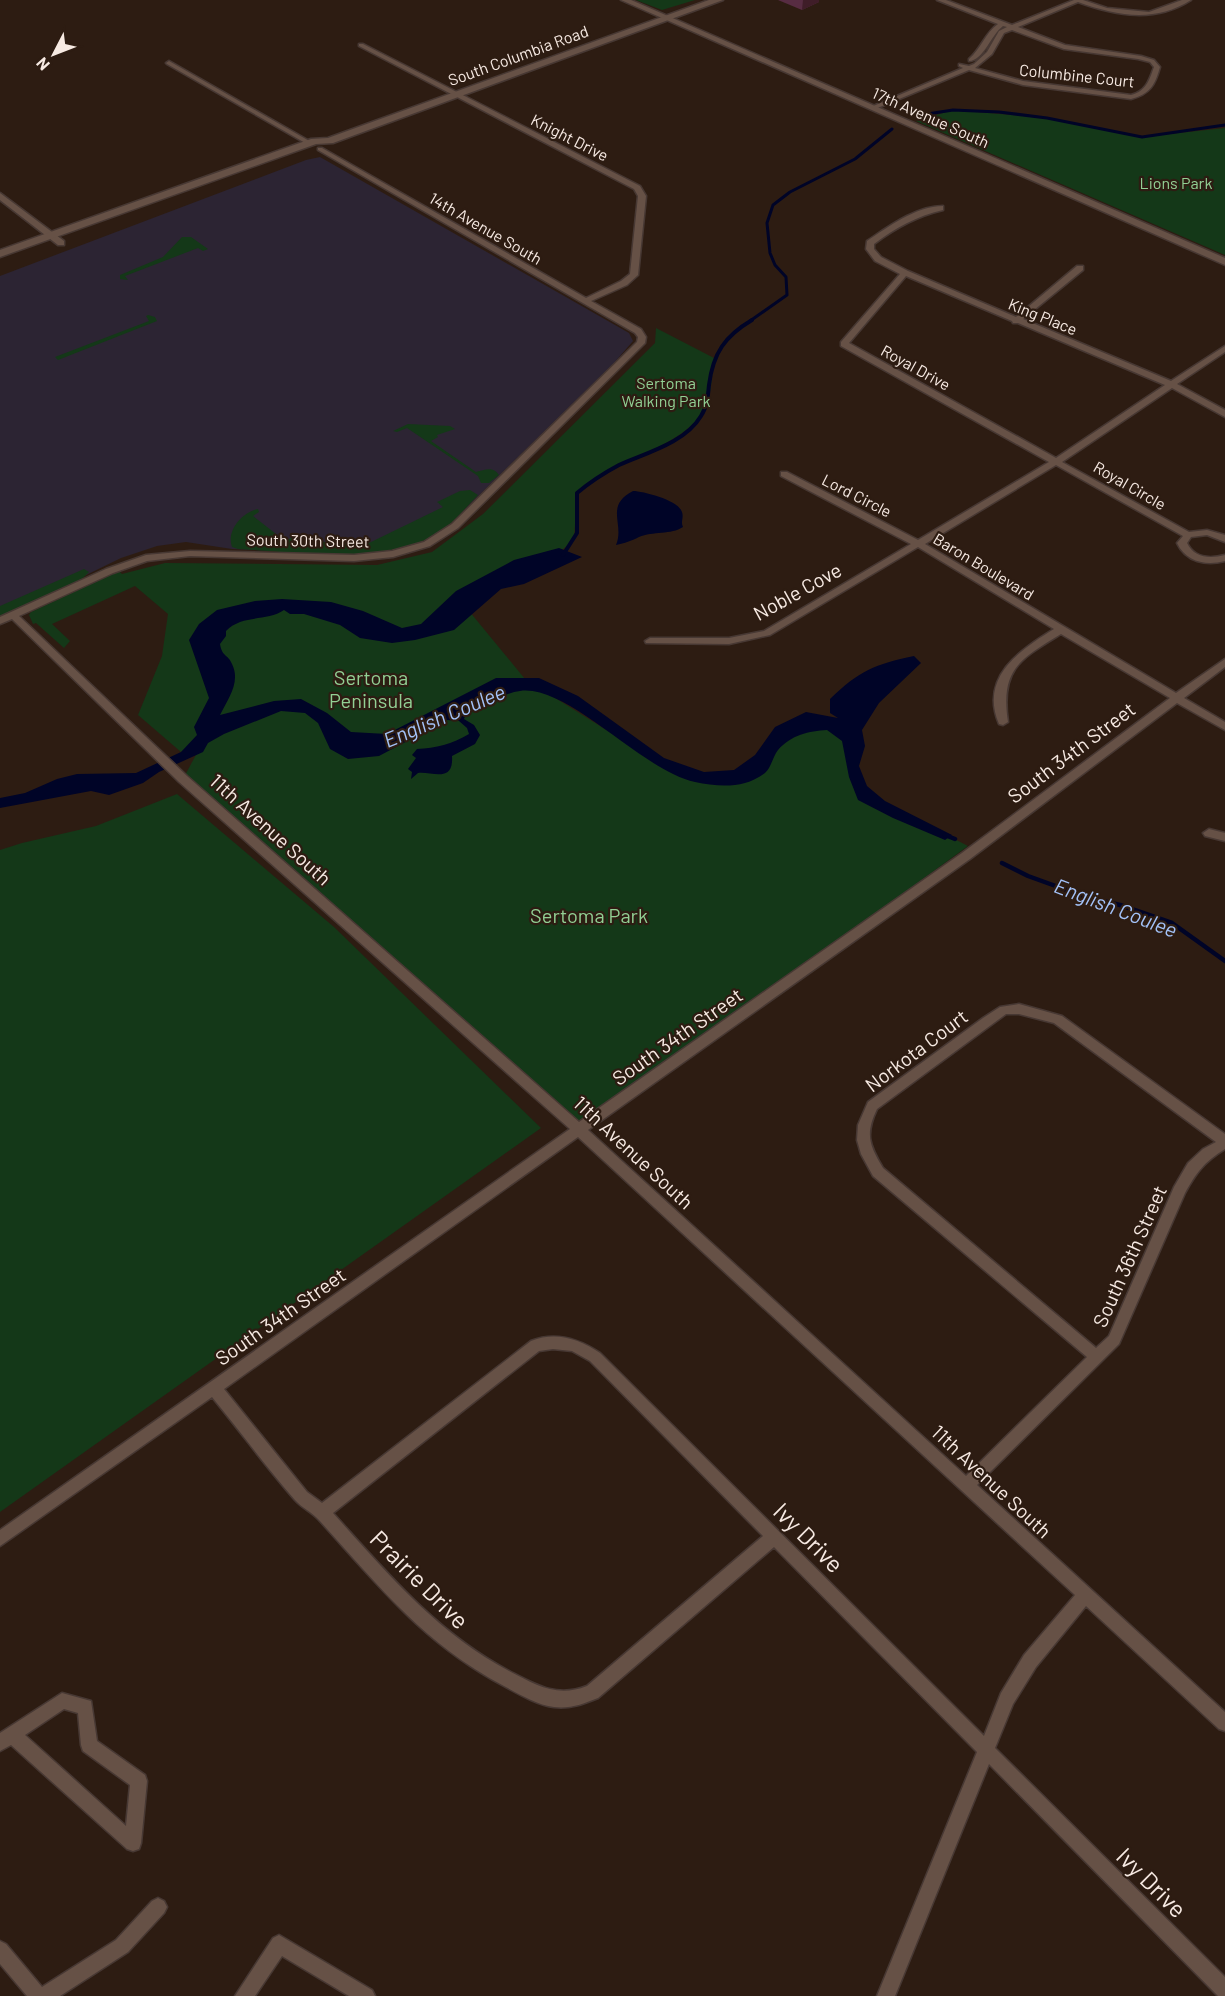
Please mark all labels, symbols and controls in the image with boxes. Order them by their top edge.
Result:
street label: South Columbia Road [445,21,591,89]
north arrow [24,24,84,84]
text: N [32,54,53,75]
street label: Columbine Court [1018,59,1136,91]
street label: 17th Avenue South [870,83,992,151]
street label: Knight Drive [528,109,612,165]
park label: Lions Park [1140,173,1212,192]
street label: 14th Avenue South [426,188,546,268]
street label: King Place [1006,294,1080,338]
street label: Royal Drive [878,340,954,394]
park label: Sertoma Walking Park [621,373,711,410]
street label: Royal Circle [1090,457,1170,513]
street label: Lord Circle [819,469,895,521]
street label: South 30th Street [246,529,370,551]
street label: Baron Boulevard [930,529,1038,603]
street label: Noble Cove [749,557,845,625]
park label: Sertoma Peninsula [329,665,413,712]
water label: English Coulee [379,678,509,752]
street label: South 34th Street [1003,696,1139,808]
street label: 11th Avenue South [205,768,337,890]
water label: English Coulee [1051,872,1181,942]
park label: Sertoma Park [530,903,648,927]
street label: South 34th Street [607,982,747,1090]
street label: Norkota Court [860,1004,972,1096]
street label: 11th Avenue South [569,1090,699,1214]
street label: South 36th Street [1087,1181,1171,1331]
street label: South 34th Street [210,1262,350,1370]
street label: 11th Avenue South [927,1419,1057,1543]
street label: Ivy Drive [768,1496,850,1578]
street label: Prairie Drive [365,1524,475,1634]
street label: Ivy Drive [1111,1841,1193,1923]

